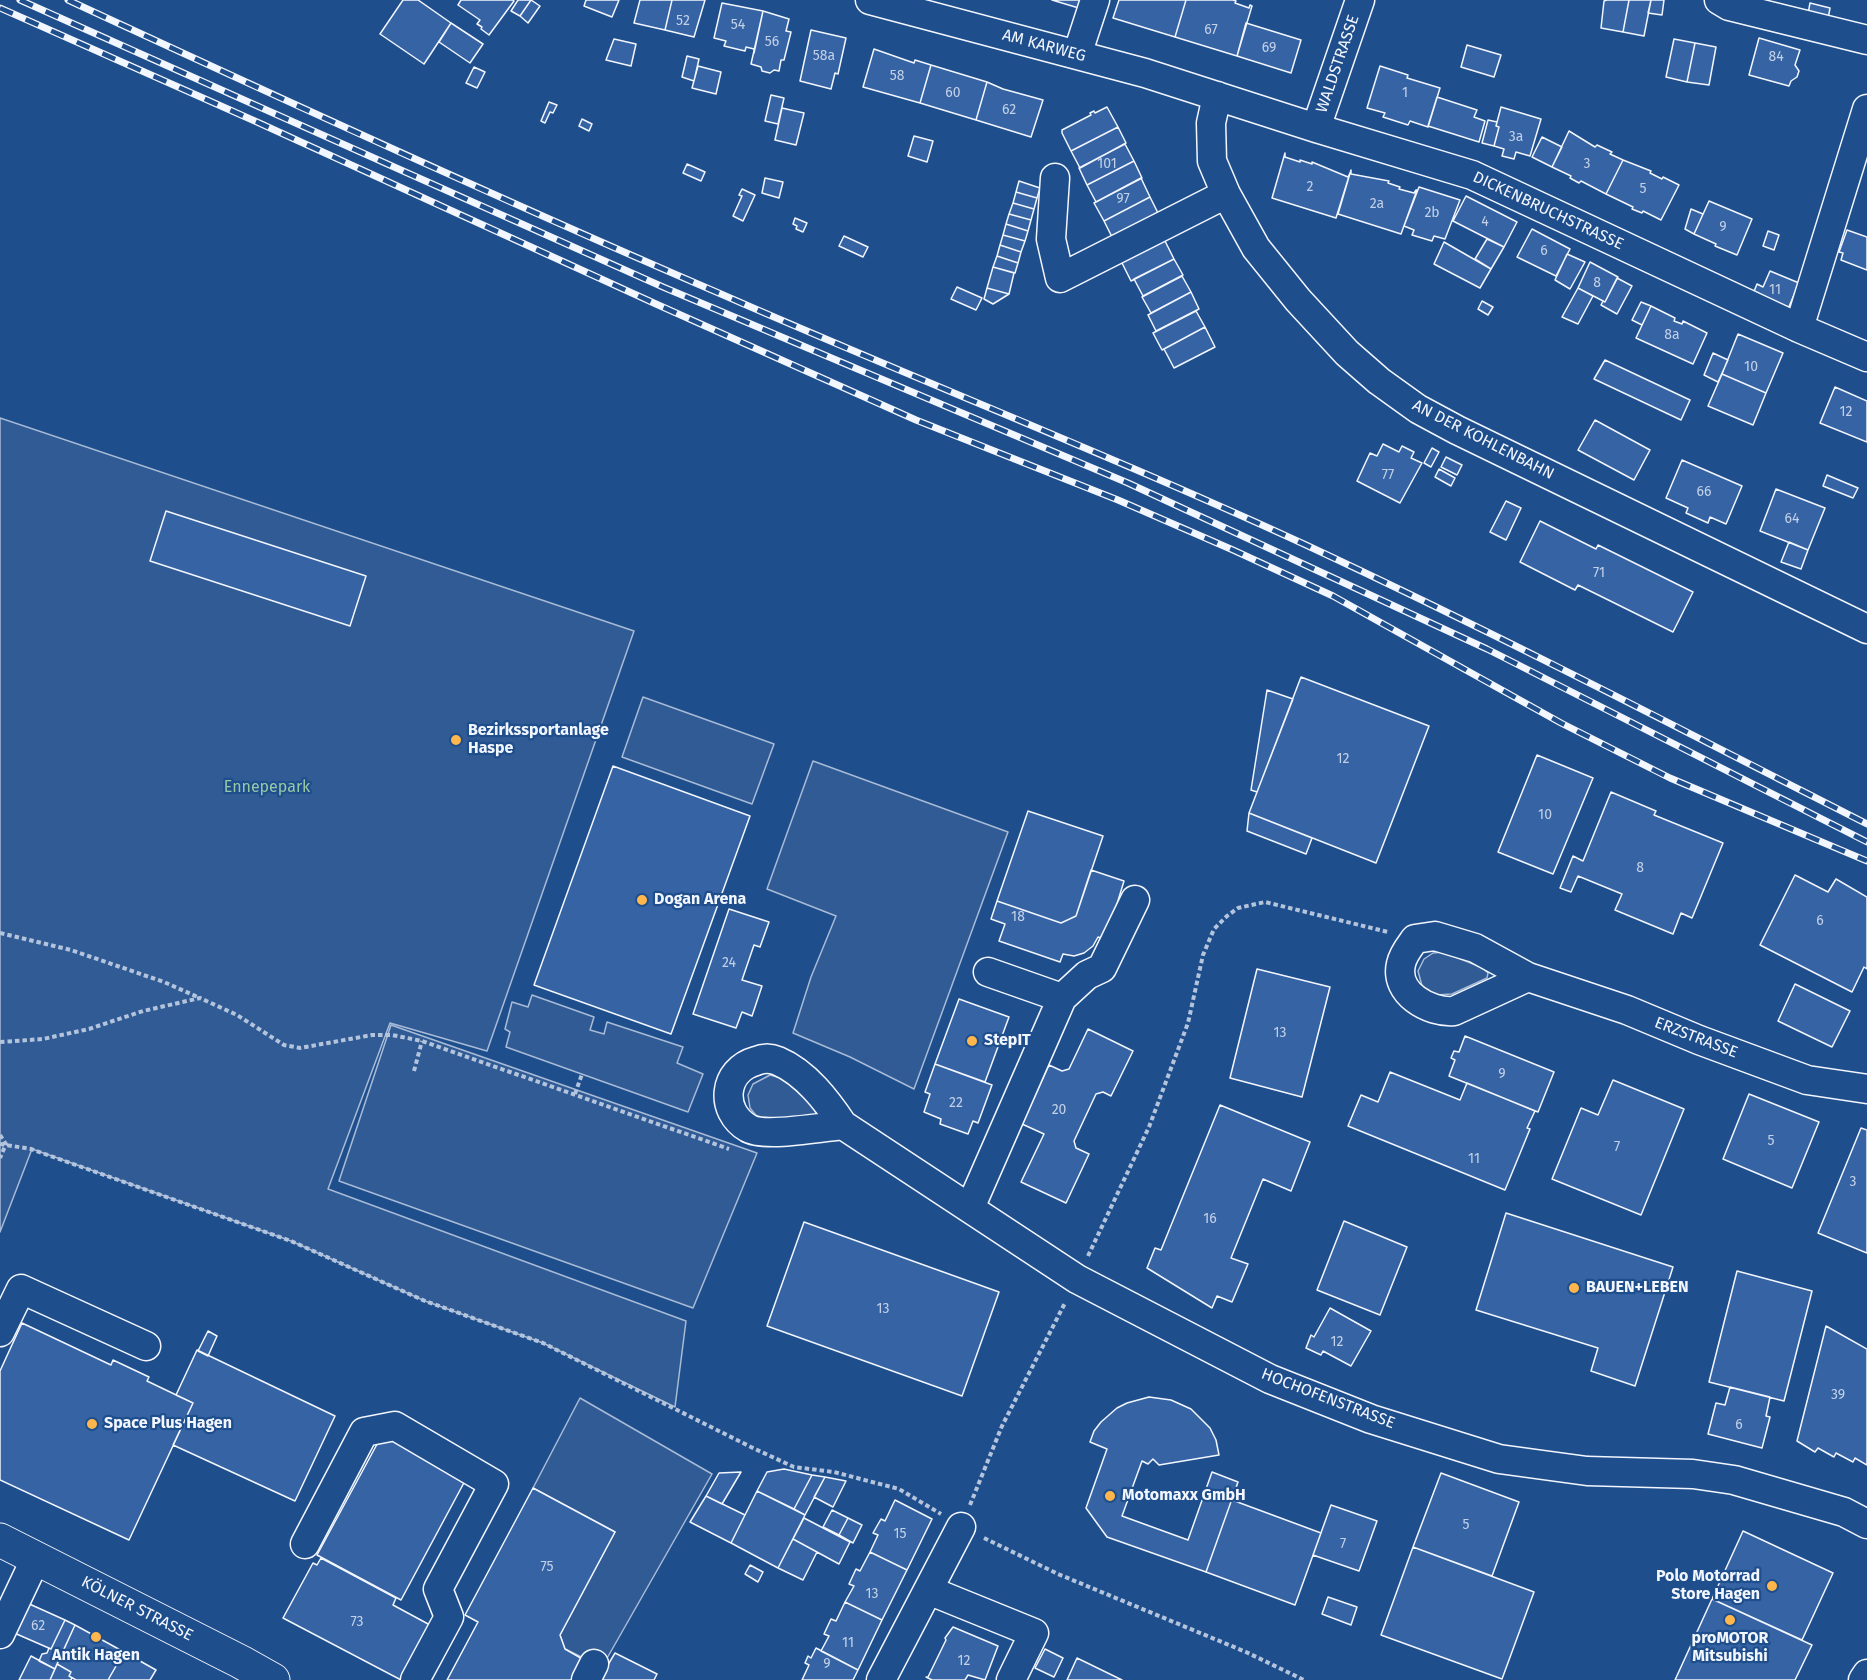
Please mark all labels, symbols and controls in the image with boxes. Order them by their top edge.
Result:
house number: 52 [676,13,690,29]
street label: WALDSTRASSE [1312,13,1364,115]
house number: 54 [731,17,745,33]
house number: 67 [1204,22,1218,38]
street label: AM KARWEG [1000,26,1088,66]
house number: 56 [765,34,779,50]
house number: 69 [1262,40,1276,56]
house number: 58a [813,48,835,64]
house number: 84 [1768,49,1784,65]
house number: 58 [890,68,904,84]
house number: 60 [945,85,961,101]
house number: 1 [1402,85,1408,101]
house number: 62 [1002,102,1016,118]
house number: 3a [1509,129,1523,145]
house number: 101 [1097,156,1117,172]
house number: 3 [1584,156,1590,172]
street label: DICKENBRUCHSTRASSE [1470,168,1626,254]
house number: 2 [1307,179,1313,195]
house number: 5 [1639,181,1647,197]
house number: 97 [1116,191,1130,207]
house number: 2a [1370,196,1384,212]
house number: 2b [1424,205,1440,221]
house number: 4 [1481,214,1489,230]
house number: 9 [1719,219,1727,235]
house number: 6 [1540,243,1548,259]
house number: 8 [1593,275,1601,291]
house number: 11 [1769,282,1781,298]
house number: 8a [1664,327,1680,343]
house number: 10 [1744,359,1758,375]
street label: AN DER KOHLENBAHN [1409,396,1557,484]
house number: 12 [1840,404,1852,420]
house number: 77 [1382,467,1394,483]
house number: 66 [1697,484,1711,500]
house number: 64 [1785,511,1799,527]
house number: 71 [1593,565,1605,581]
place label: Bezirkssportanlage Haspe [468,721,609,759]
marker: Bezirkssportanlage Haspe [449,733,463,747]
house number: 12 [1337,751,1349,767]
park label: Ennepepark [224,778,310,798]
house number: 10 [1538,807,1552,823]
house number: 8 [1636,860,1644,876]
place label: Dogan Arena [654,890,746,910]
marker: Dogan Arena [635,893,649,907]
house number: 18 [1011,909,1025,925]
house number: 6 [1816,913,1824,929]
house number: 24 [722,955,736,971]
street label: ERZSTRASSE [1652,1013,1740,1063]
house number: 13 [1273,1025,1287,1041]
place label: StepIT [984,1031,1031,1051]
marker: StepIT [965,1034,979,1048]
house number: 9 [1498,1066,1506,1082]
house number: 22 [949,1095,963,1111]
house number: 20 [1052,1102,1066,1118]
house number: 5 [1767,1133,1775,1149]
house number: 7 [1614,1139,1620,1155]
house number: 11 [1468,1151,1480,1167]
house number: 3 [1850,1174,1856,1190]
house number: 16 [1203,1211,1217,1227]
place label: BAUEN+LEBEN [1586,1278,1689,1298]
marker: BAUEN+LEBEN [1567,1281,1581,1295]
house number: 13 [876,1301,890,1317]
house number: 12 [1331,1334,1343,1350]
street label: HOCHOFENSTRASSE [1259,1365,1397,1433]
house number: 39 [1831,1387,1845,1403]
place label: Space Plus Hagen [104,1414,232,1434]
marker: Space Plus Hagen [85,1417,99,1431]
house number: 6 [1735,1417,1743,1433]
place label: Motomaxx GmbH [1122,1486,1246,1506]
marker: Motomaxx GmbH [1103,1489,1117,1503]
house number: 5 [1462,1517,1470,1533]
house number: 15 [893,1526,907,1542]
house number: 7 [1340,1536,1346,1552]
house number: 75 [540,1559,554,1575]
place label: Polo Motorrad Store Hagen [1656,1567,1760,1605]
street label: KÖLNER STRASSE [78,1573,196,1645]
marker: Polo Motorrad Store Hagen [1765,1579,1779,1593]
house number: 13 [865,1586,879,1602]
marker: proMOTOR Mitsubishi [1723,1613,1737,1627]
house number: 73 [350,1614,364,1630]
house number: 62 [31,1618,45,1634]
place label: proMOTOR Mitsubishi [1692,1629,1768,1667]
marker: Antik Hagen [89,1630,103,1644]
house number: 11 [842,1635,854,1651]
place label: Antik Hagen [52,1646,140,1666]
house number: 12 [958,1653,970,1669]
house number: 9 [823,1656,831,1672]

